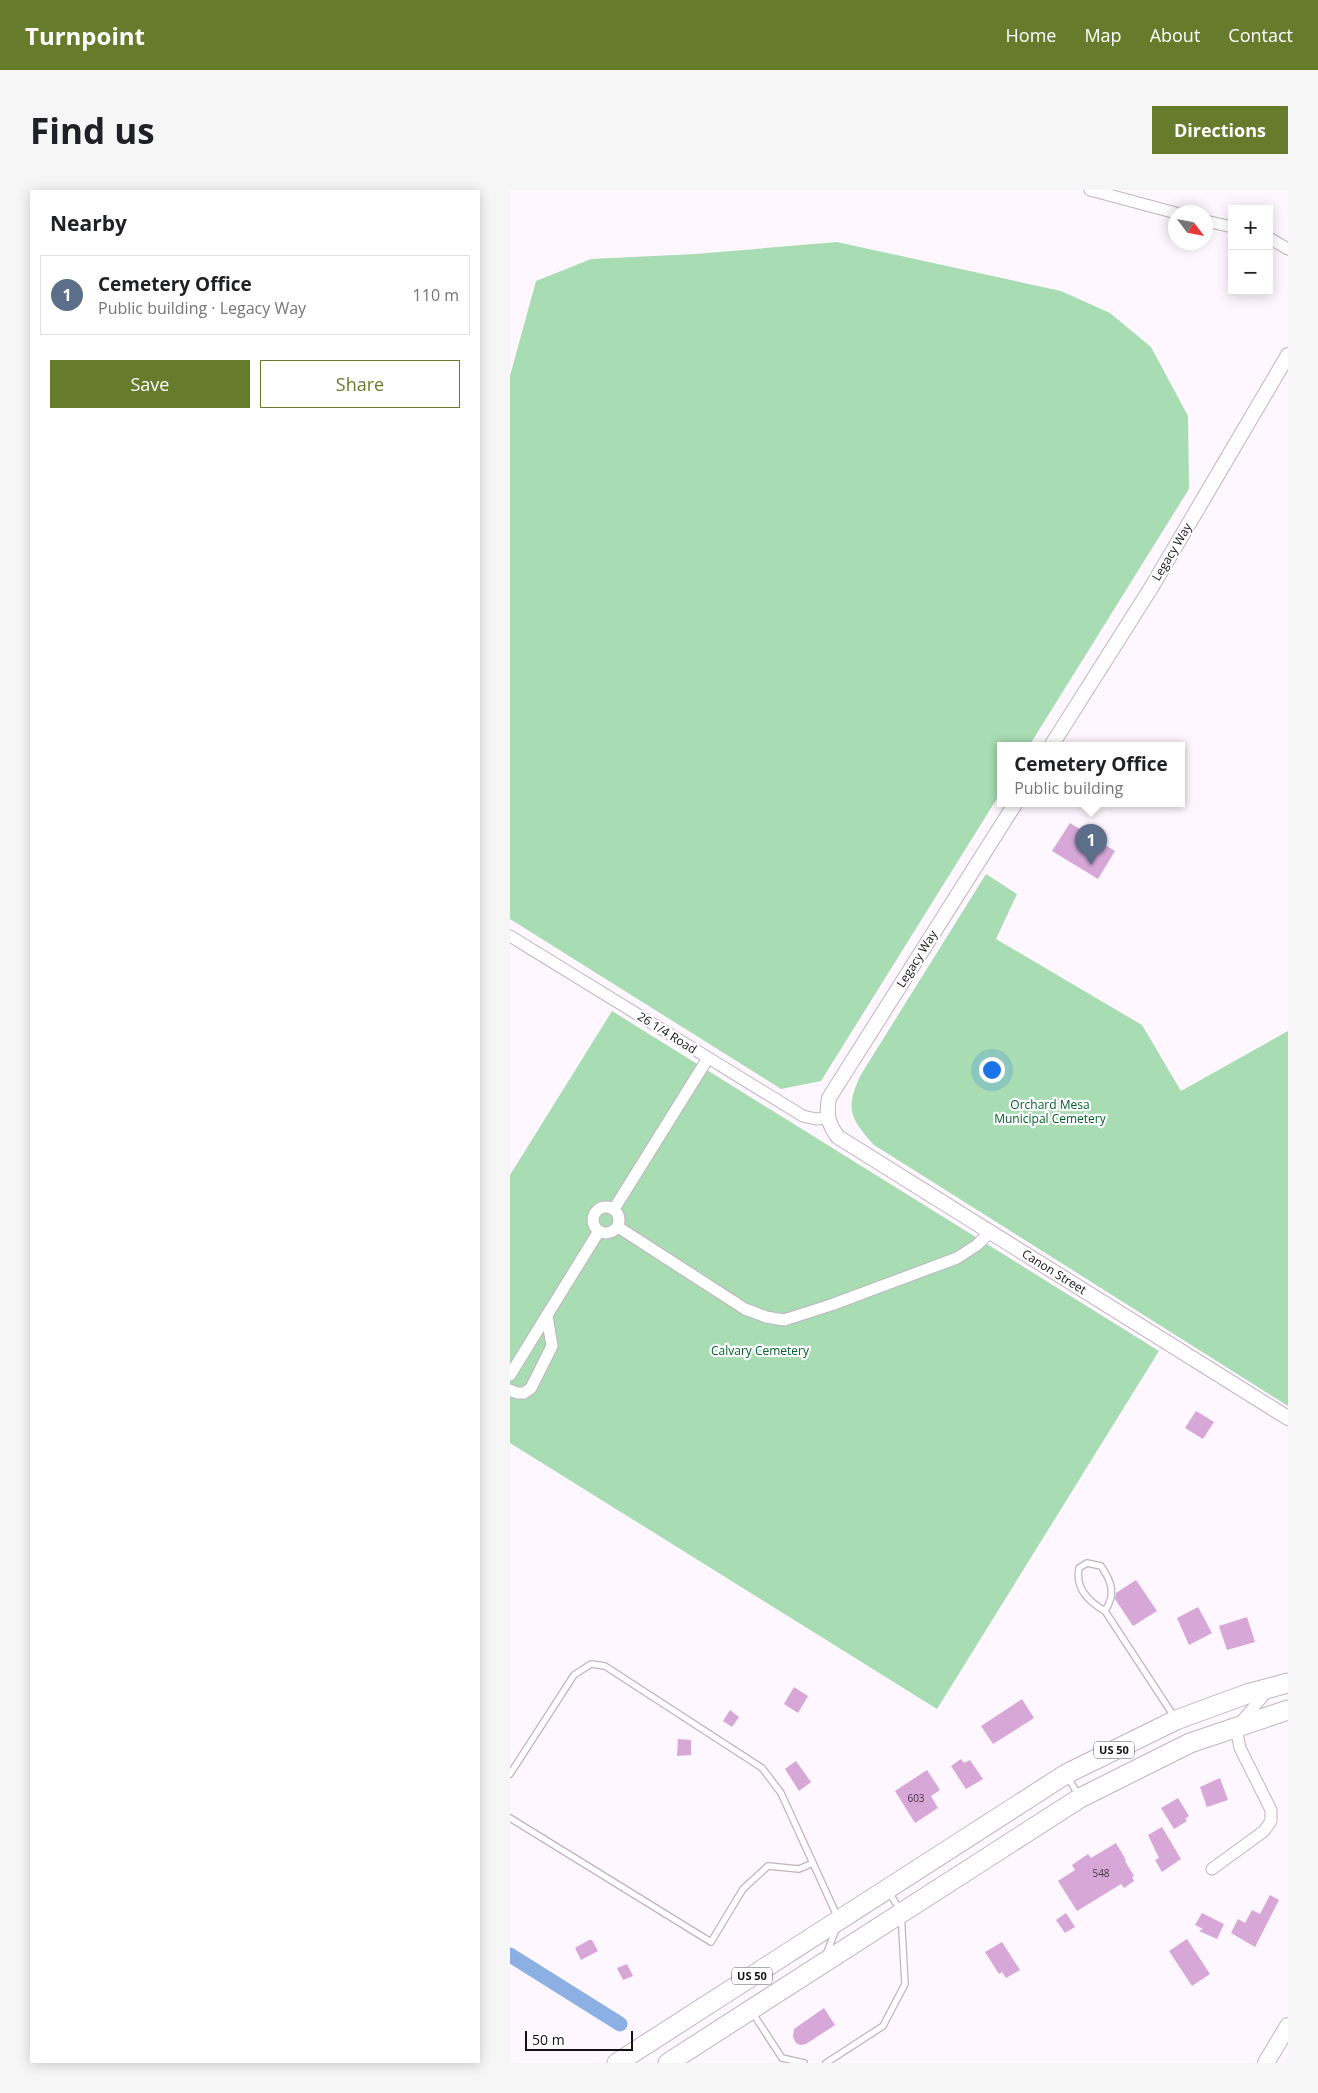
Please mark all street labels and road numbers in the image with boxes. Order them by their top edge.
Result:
street label: Legacy Way [1148,519,1196,584]
street label: Legacy Way [892,926,941,991]
street label: 26 1/4 Road [634,1008,700,1057]
street label: Canon Street [1019,1245,1090,1298]
road number: US 50 [1094,1742,1134,1758]
road number: US 50 [732,1968,772,1984]

